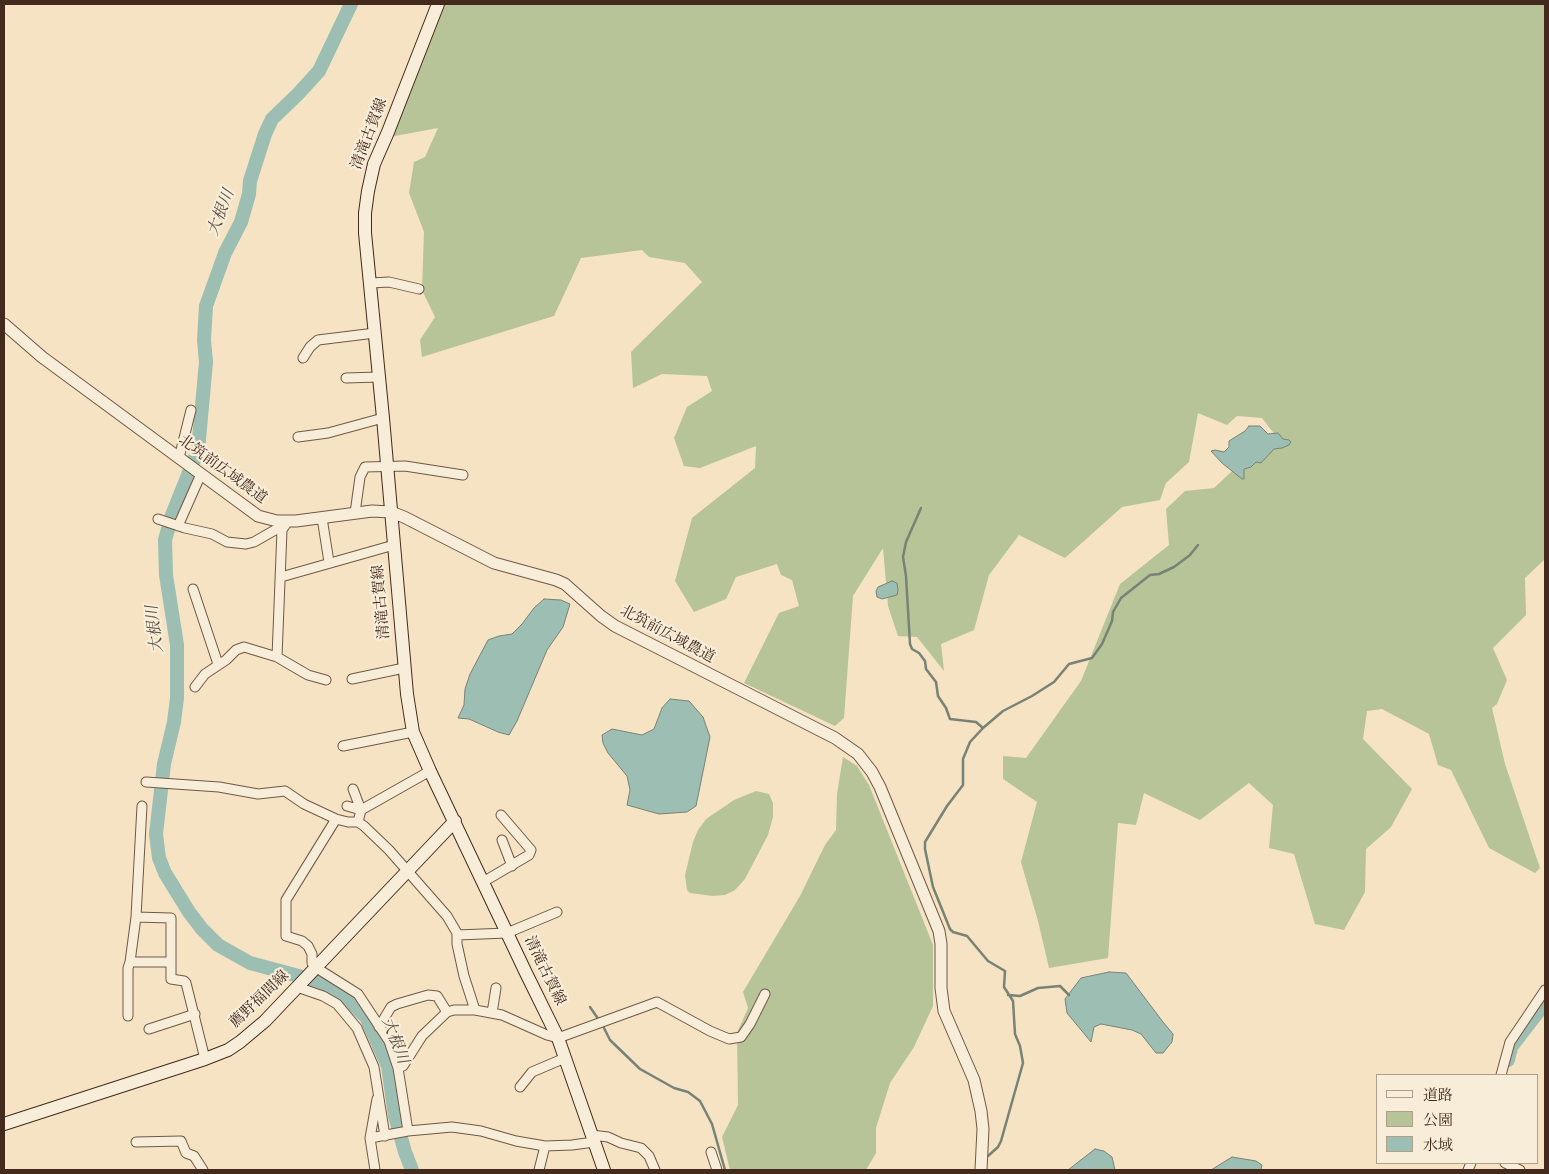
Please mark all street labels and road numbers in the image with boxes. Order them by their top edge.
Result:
street label: 清滝古賀線 [348,96,392,172]
street label: 北筑前広域農道 [174,432,270,508]
street label: 清滝古賀線 [370,564,394,640]
street label: 北筑前広域農道 [616,602,718,668]
street label: 清滝古賀線 [519,933,569,1009]
street label: 薦野福間線 [227,967,293,1033]

